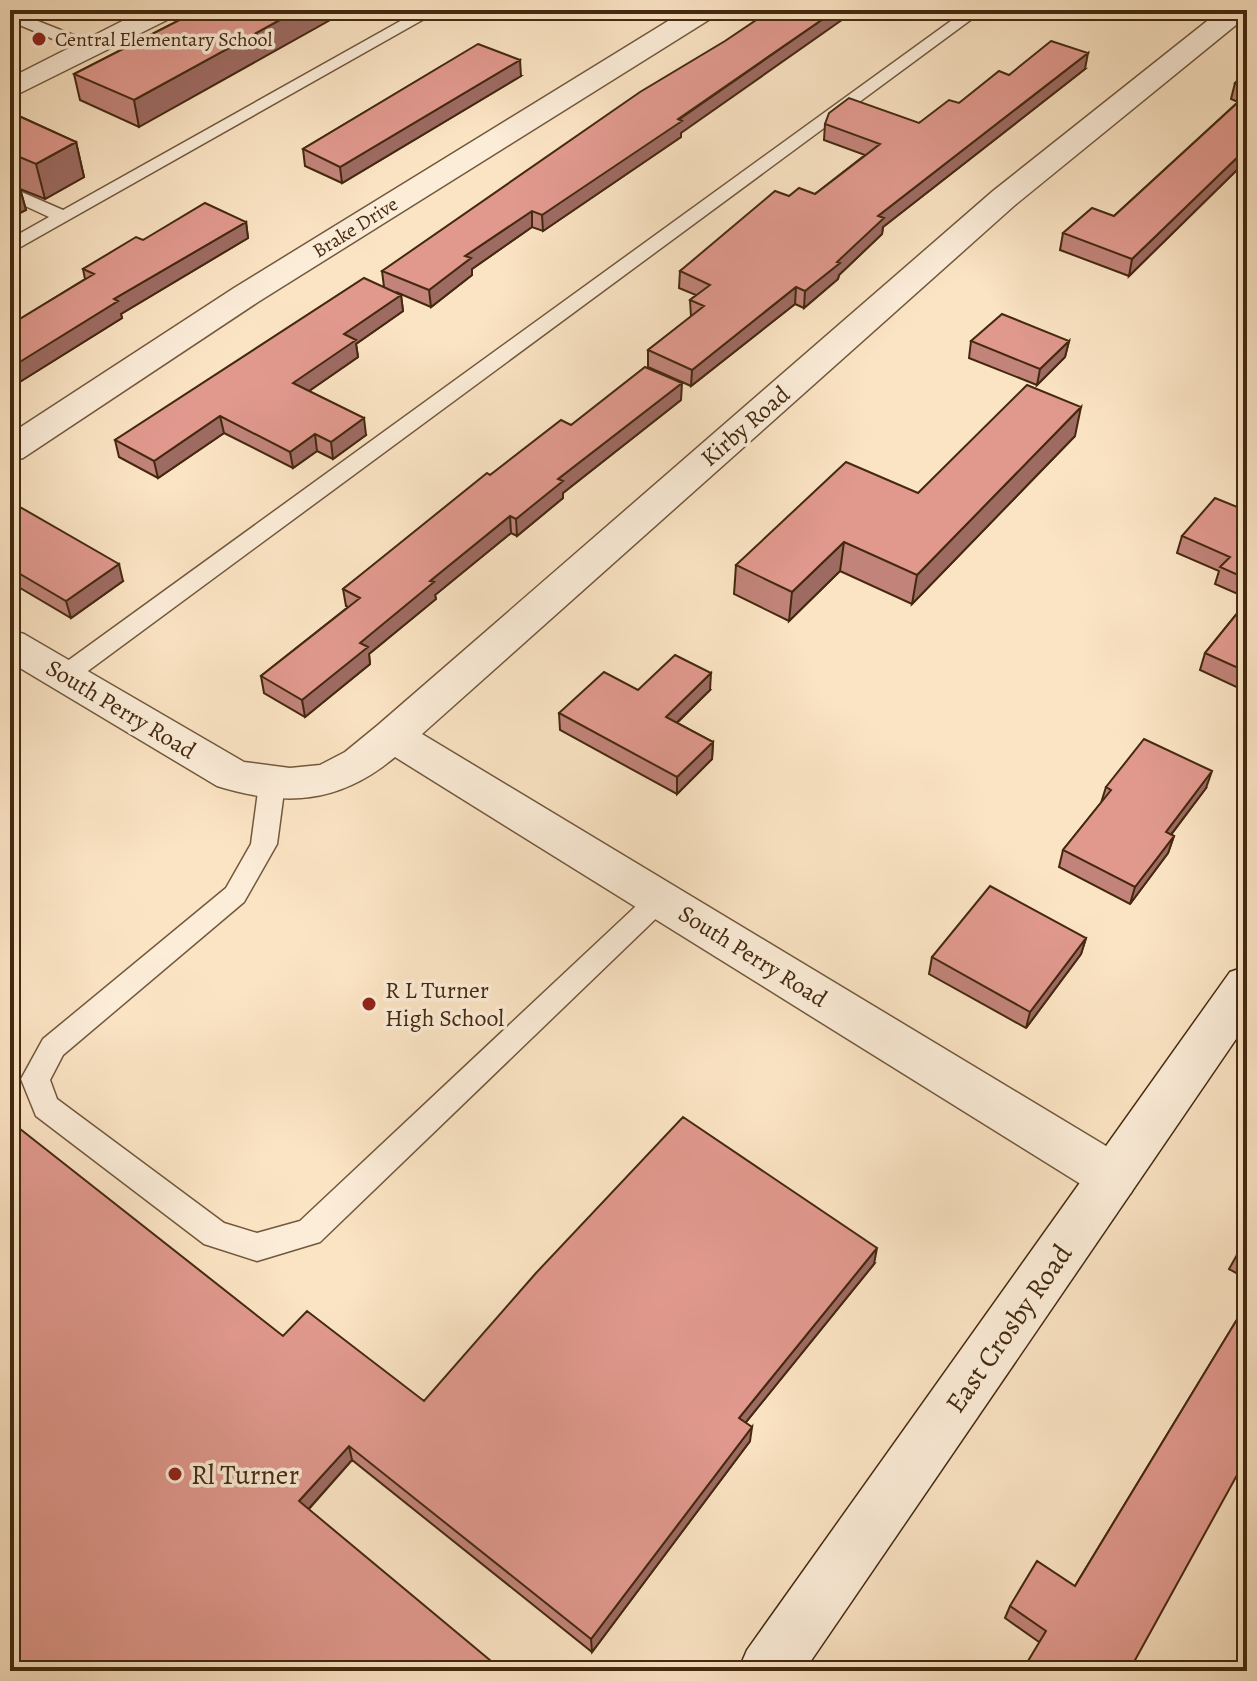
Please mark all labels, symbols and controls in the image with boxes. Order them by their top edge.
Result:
place label: Central Elementary School [55,26,273,53]
marker: Central Elementary School [30,30,48,48]
street label: Brake Drive [307,191,403,264]
street label: Kirby Road [694,378,796,474]
street label: South Perry Road [40,652,202,766]
street label: South Perry Road [673,897,834,1015]
place label: R L Turner High School [385,974,504,1034]
marker: R L Turner High School [360,995,378,1013]
street label: East Crosby Road [937,1236,1082,1420]
place label: Rl Turner [191,1456,299,1494]
marker: Rl Turner [166,1465,184,1483]

